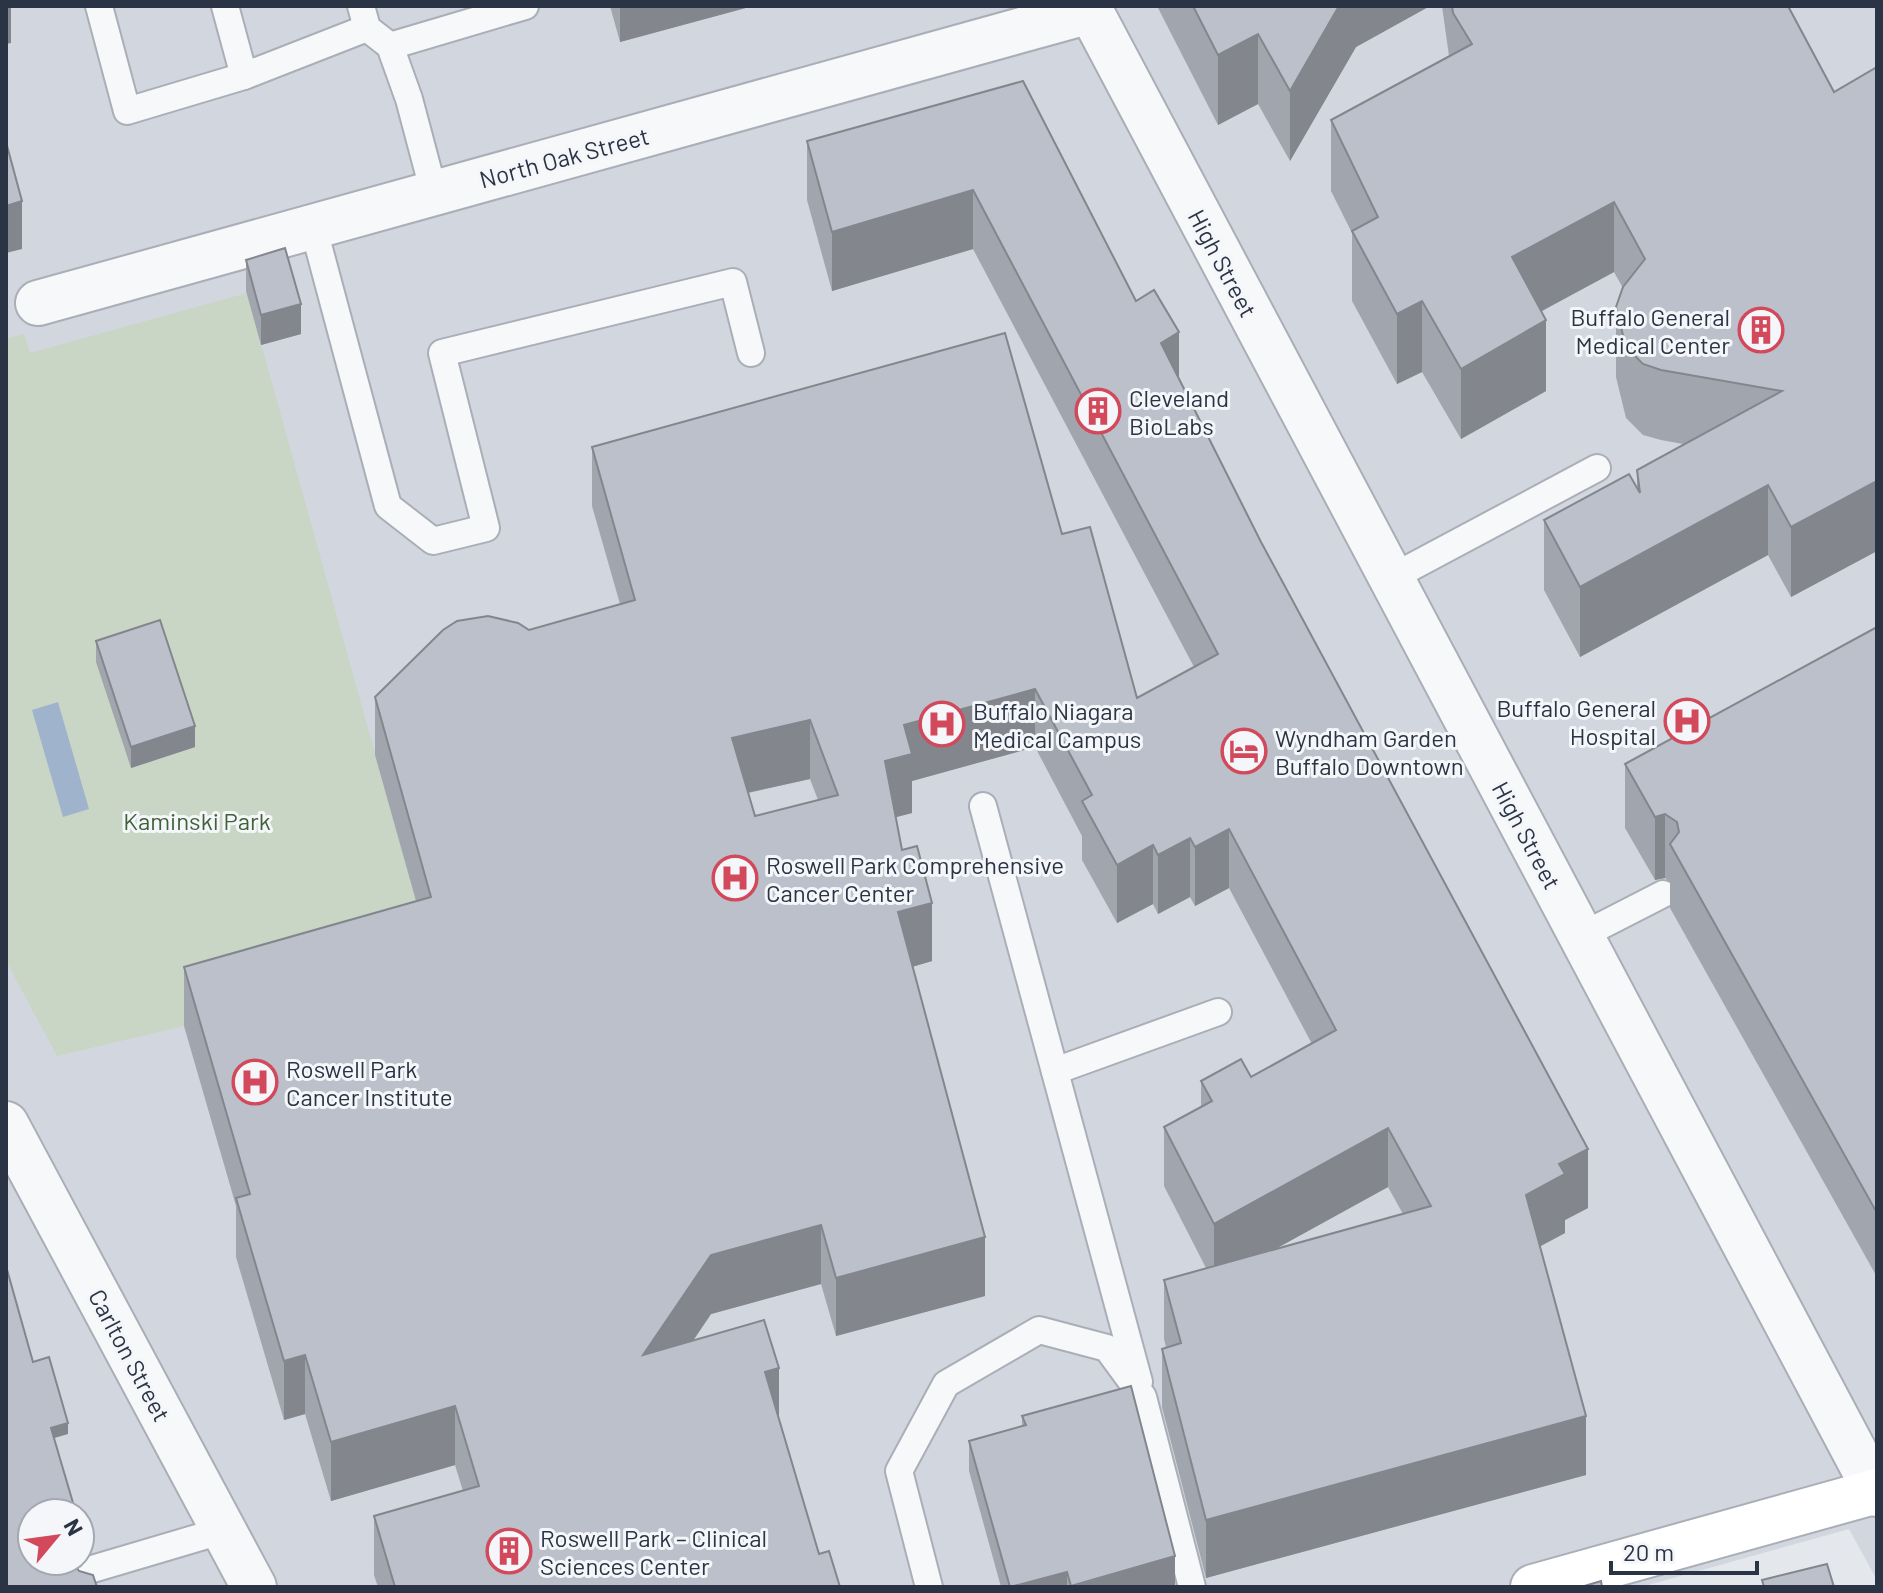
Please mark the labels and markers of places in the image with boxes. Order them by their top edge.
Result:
place label: Buffalo General Medical Center [1571,302,1730,359]
building icon: Buffalo General Medical Center [1737,306,1785,354]
place label: Cleveland BioLabs [1129,383,1229,440]
building icon: Cleveland BioLabs [1074,387,1122,435]
place label: Buffalo General Hospital [1497,693,1656,750]
place label: Buffalo Niagara Medical Campus [973,696,1141,753]
hospital icon: Buffalo General Hospital [1663,697,1711,745]
hospital icon: Buffalo Niagara Medical Campus [918,700,966,748]
place label: Wyndham Garden Buffalo Downtown [1275,723,1464,780]
hotel icon: Wyndham Garden Buffalo Downtown [1220,727,1268,775]
place label: Roswell Park Comprehensive Cancer Center [766,850,1064,907]
hospital icon: Roswell Park Comprehensive Cancer Center [711,854,759,902]
place label: Roswell Park Cancer Institute [286,1054,452,1111]
hospital icon: Roswell Park Cancer Institute [231,1058,279,1106]
place label: Roswell Park – Clinical Sciences Center [540,1523,767,1580]
building icon: Roswell Park – Clinical Sciences Center [485,1527,533,1575]

